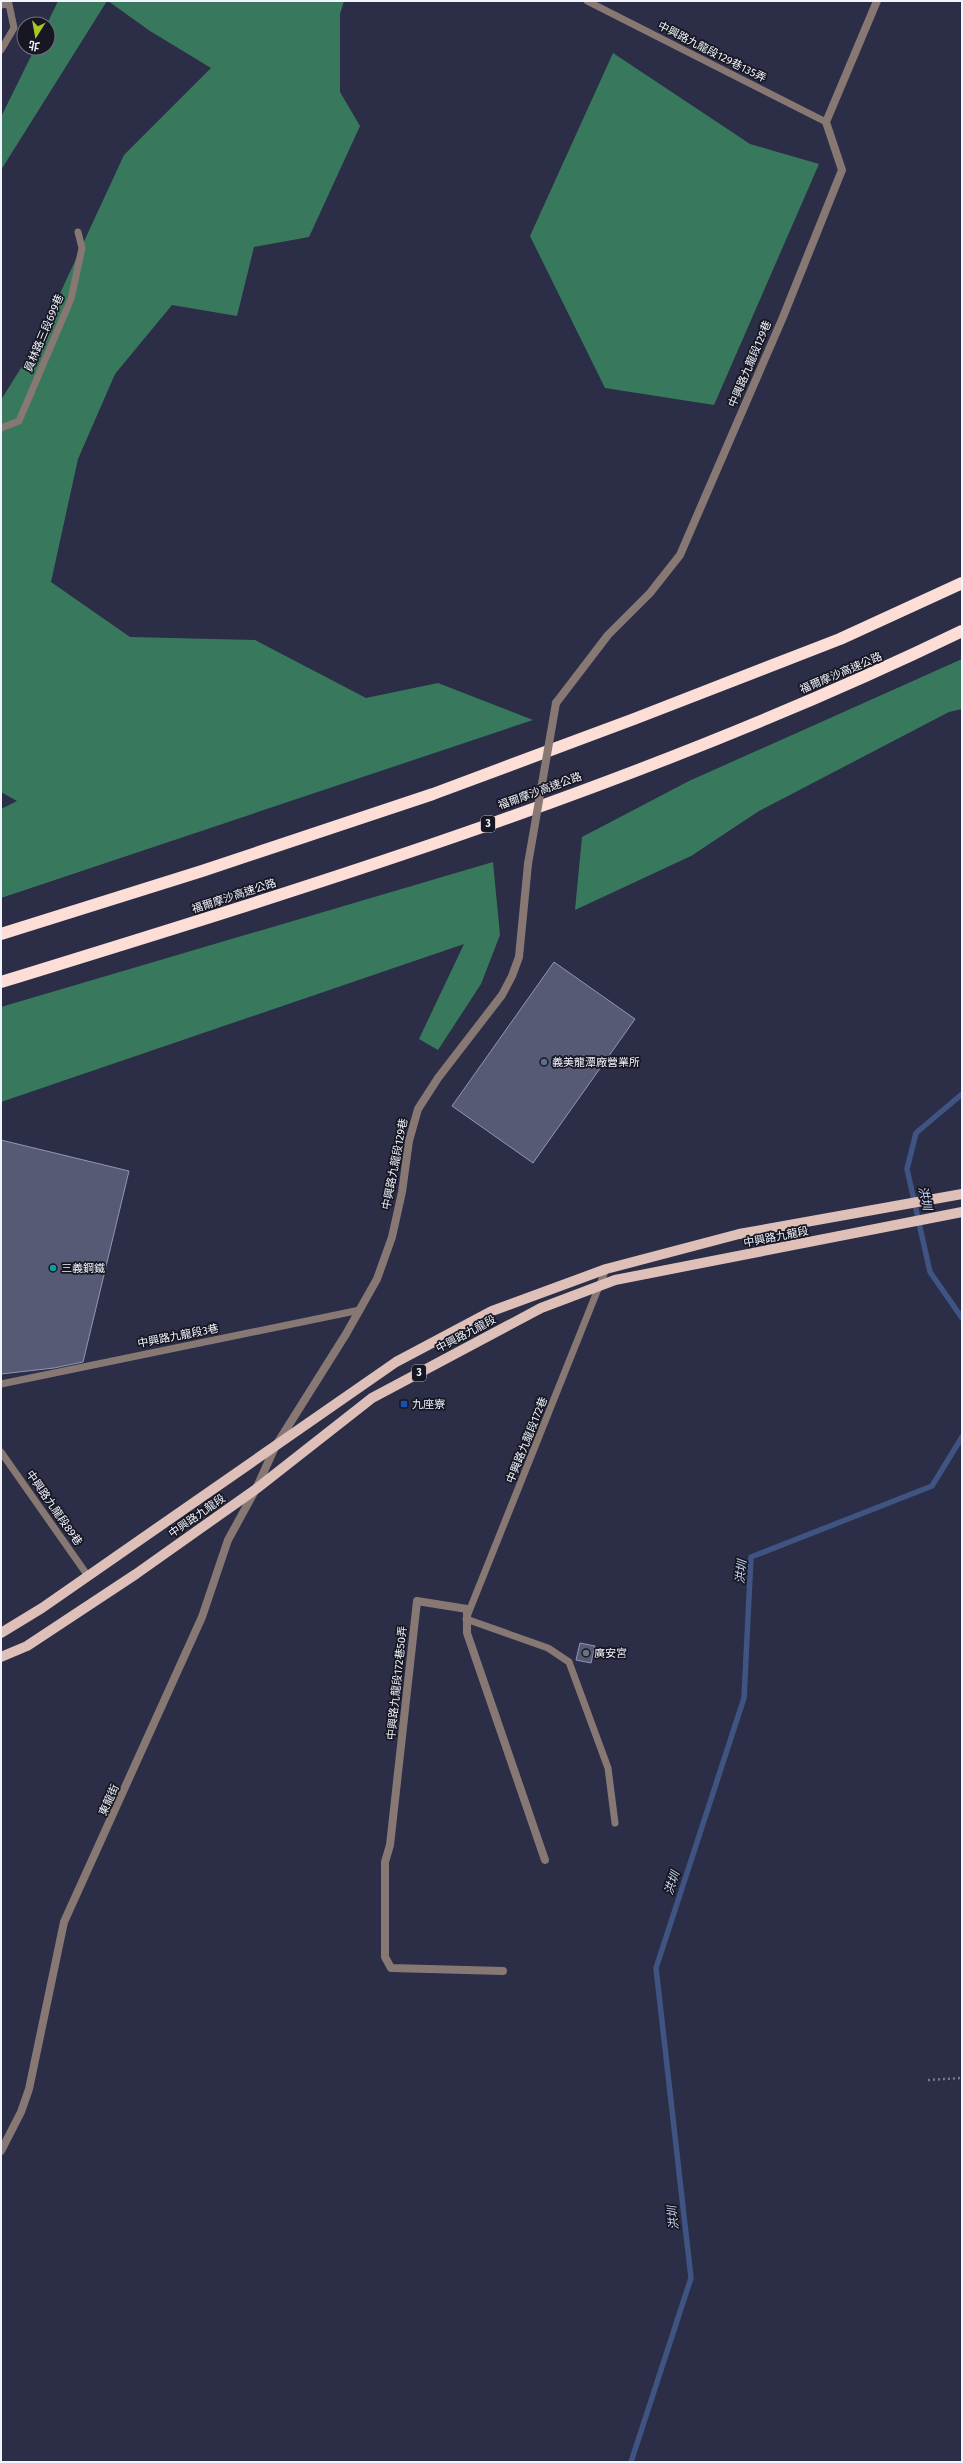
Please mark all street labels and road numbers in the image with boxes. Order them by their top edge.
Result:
street label: 中興路九龍段129巷135弄 [656,19,768,85]
street label: 員林路三段699巷 [22,292,66,374]
street label: 中興路九龍段129巷 [726,319,774,409]
street label: 福爾摩沙高速公路 [798,650,884,696]
street label: 福爾摩沙高速公路 [496,770,584,812]
road number: 3 [481,816,495,832]
street label: 福爾摩沙高速公路 [190,876,278,916]
street label: 中興路九龍段129巷 [380,1117,410,1211]
street label: 中興路九龍段 [742,1224,810,1250]
street label: 中興路九龍段 [434,1313,498,1355]
street label: 中興路九龍段3巷 [136,1322,220,1350]
road number: 3 [412,1365,426,1381]
street label: 中興路九龍段172巷 [504,1395,550,1485]
street label: 中興路九龍段89巷 [23,1468,85,1548]
street label: 中興路九龍段 [166,1492,228,1540]
street label: 中興路九龍段172巷50弄 [385,1625,409,1741]
street label: 東龍街 [96,1782,122,1818]

